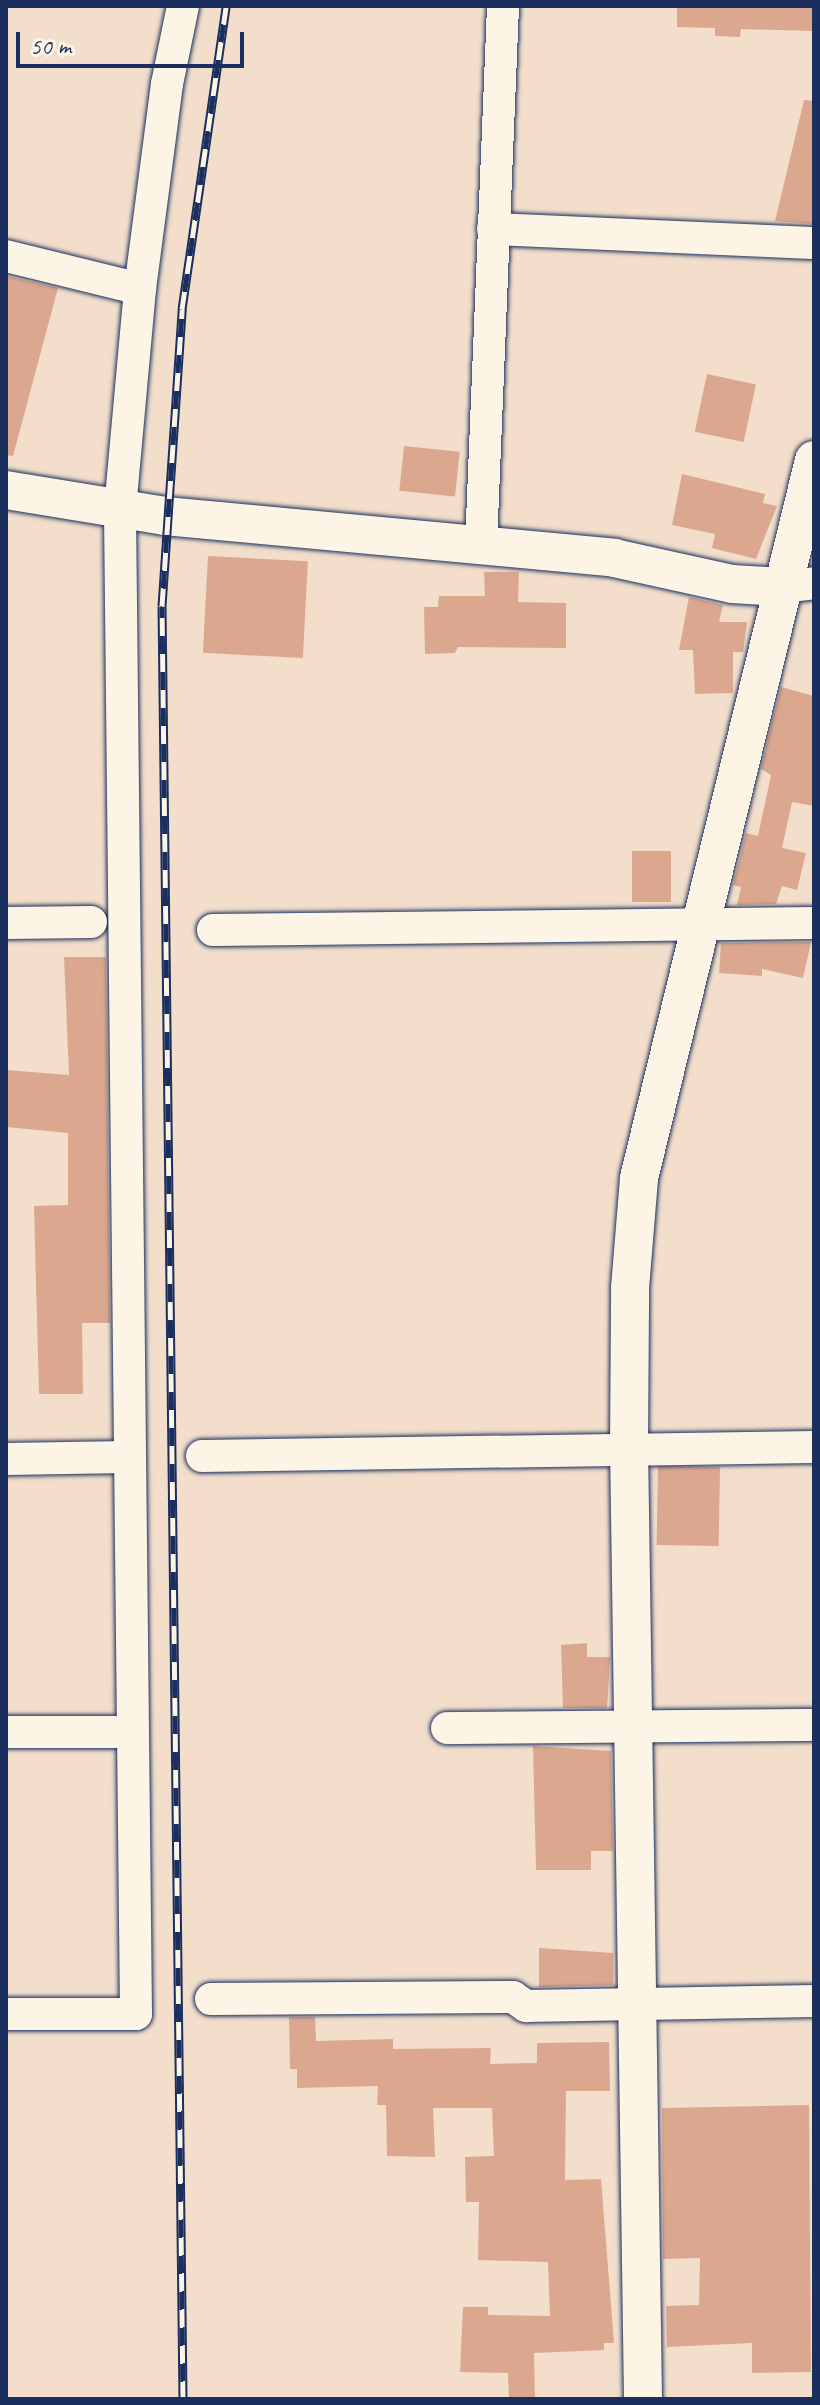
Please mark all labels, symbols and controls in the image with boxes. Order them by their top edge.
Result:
scale bar [20,16,248,66]
text: 50 m [30,31,71,61]

